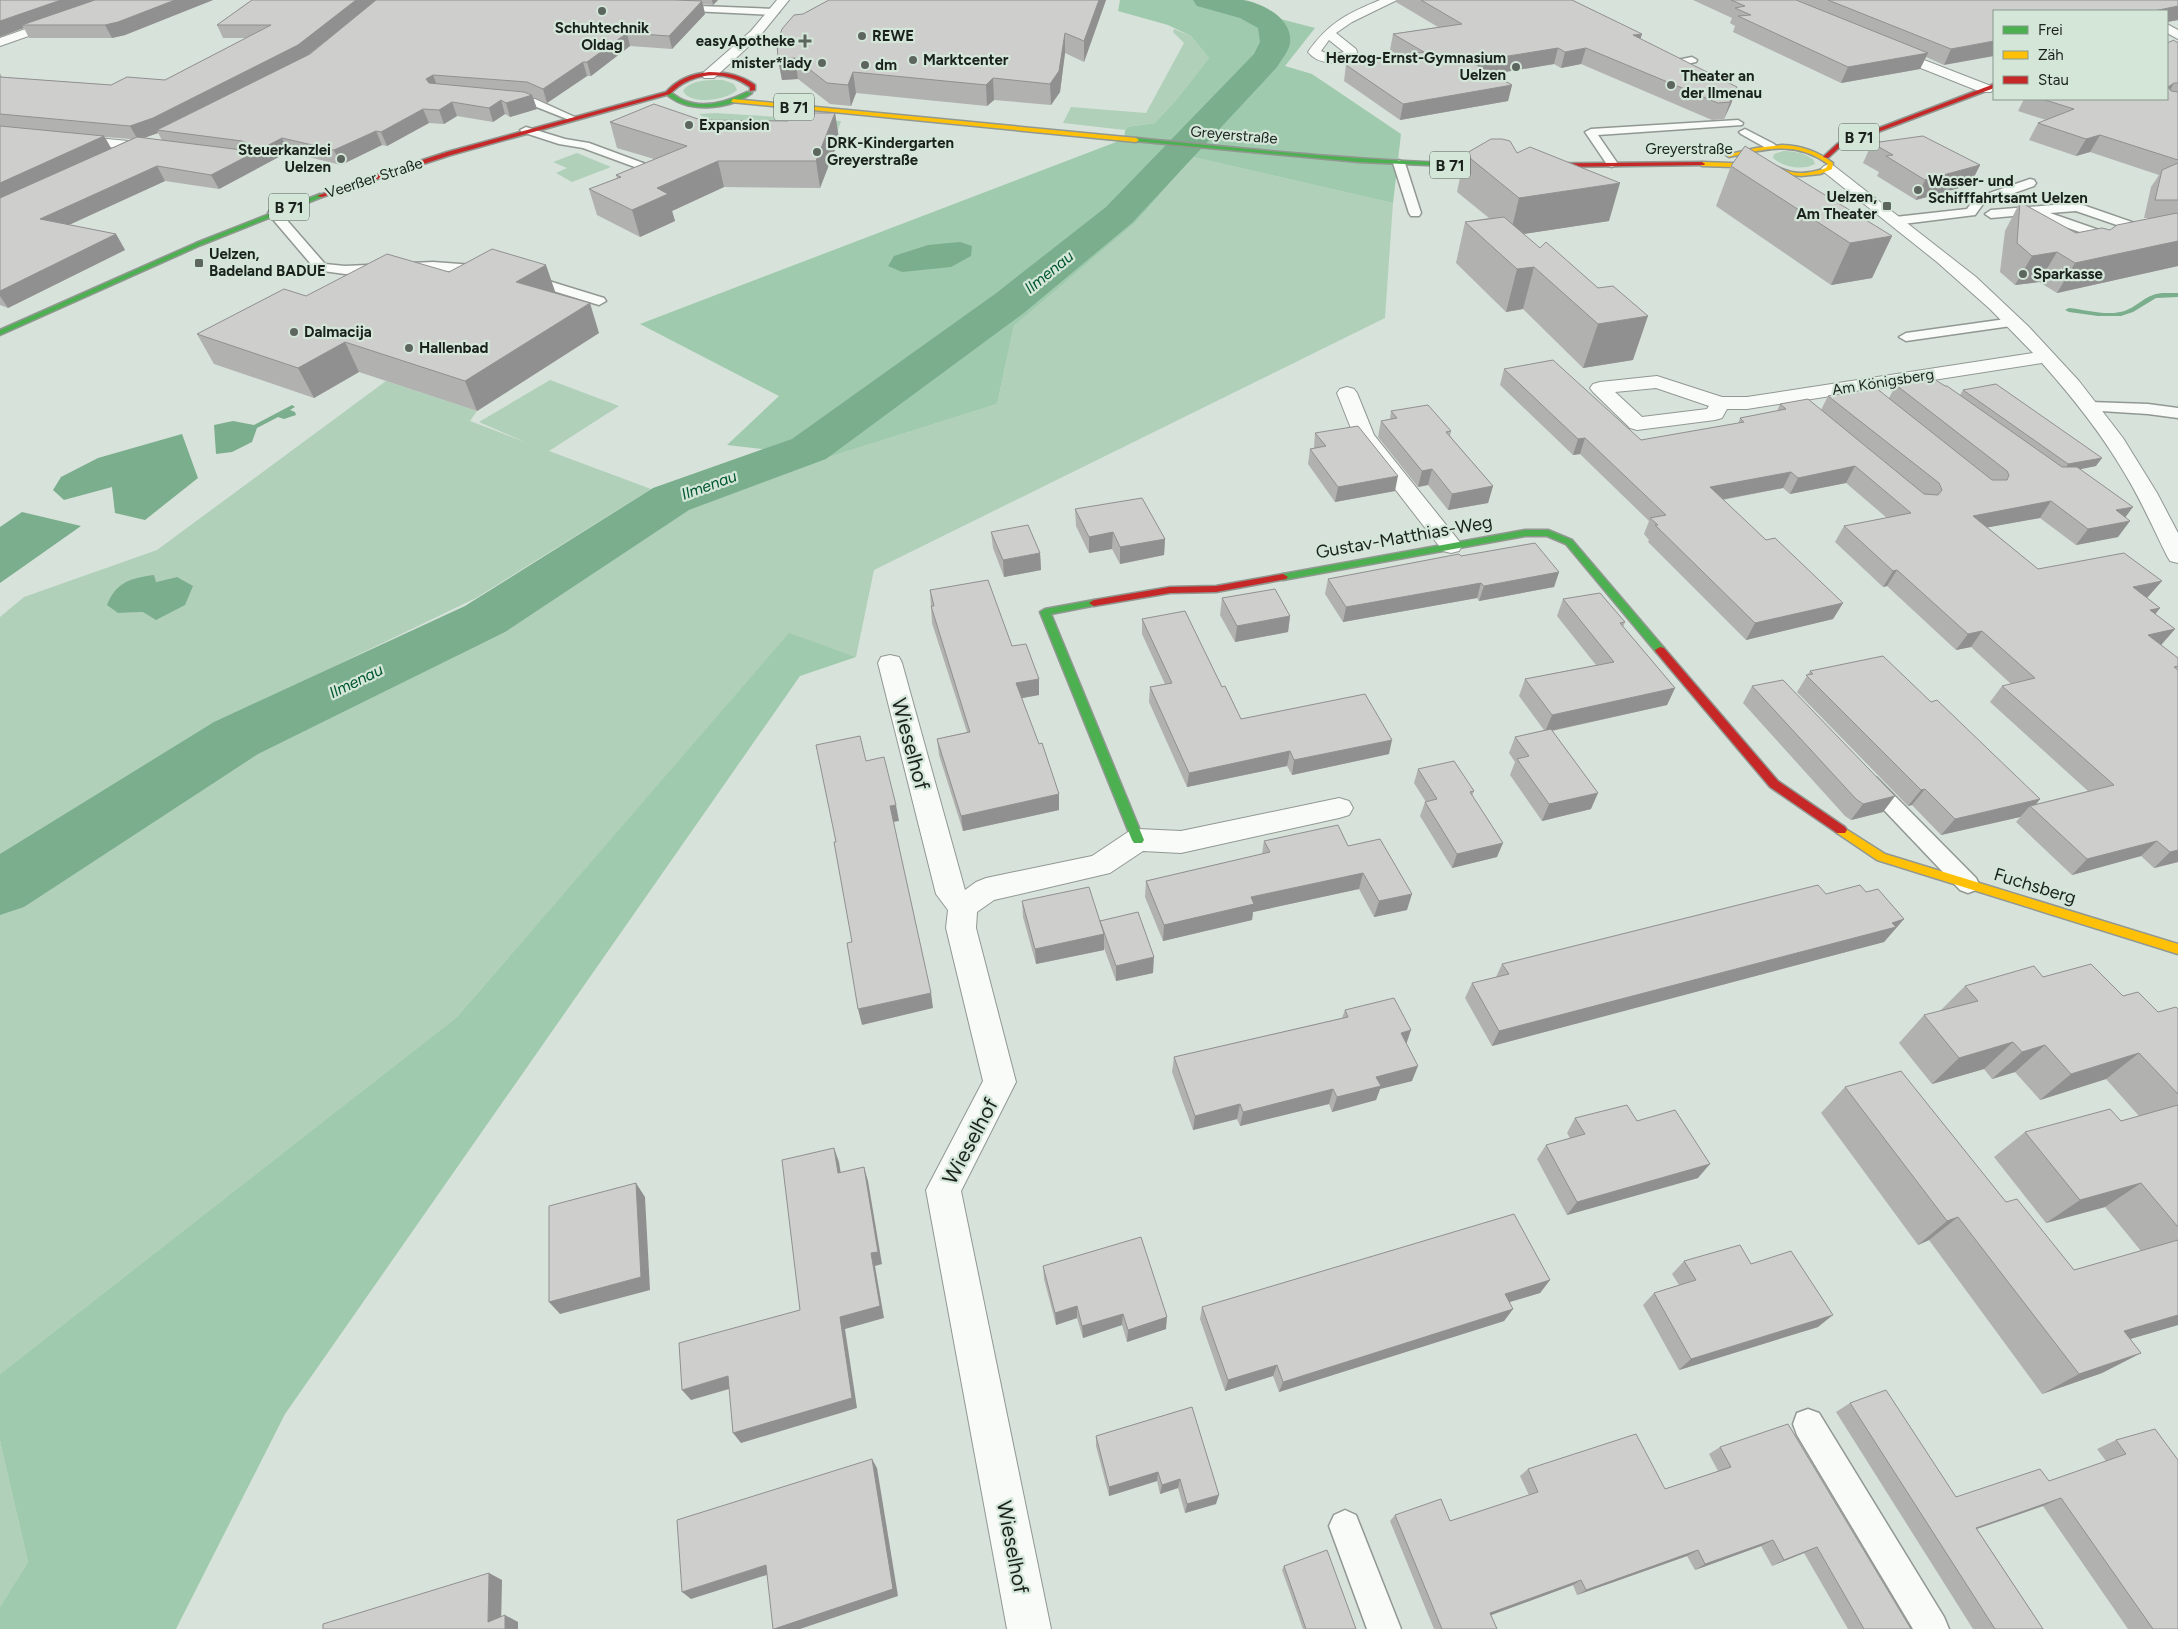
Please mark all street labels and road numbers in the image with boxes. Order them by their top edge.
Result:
road number: B 71 [774,94,814,120]
street label: Greyerstraße [1190,122,1278,148]
road number: B 71 [1839,124,1879,150]
street label: Greyerstraße [1645,140,1733,158]
road number: B 71 [1430,152,1470,178]
street label: Veerßer Straße [323,154,425,202]
road number: B 71 [269,193,309,220]
street label: Am Königsberg [1831,365,1935,399]
street label: Gustav-Matthias-Weg [1314,511,1494,563]
street label: Wieselhof [887,695,935,793]
street label: Fuchsberg [1991,863,2079,909]
street label: Wieselhof [937,1093,1003,1188]
street label: Wieselhof [992,1498,1034,1596]

